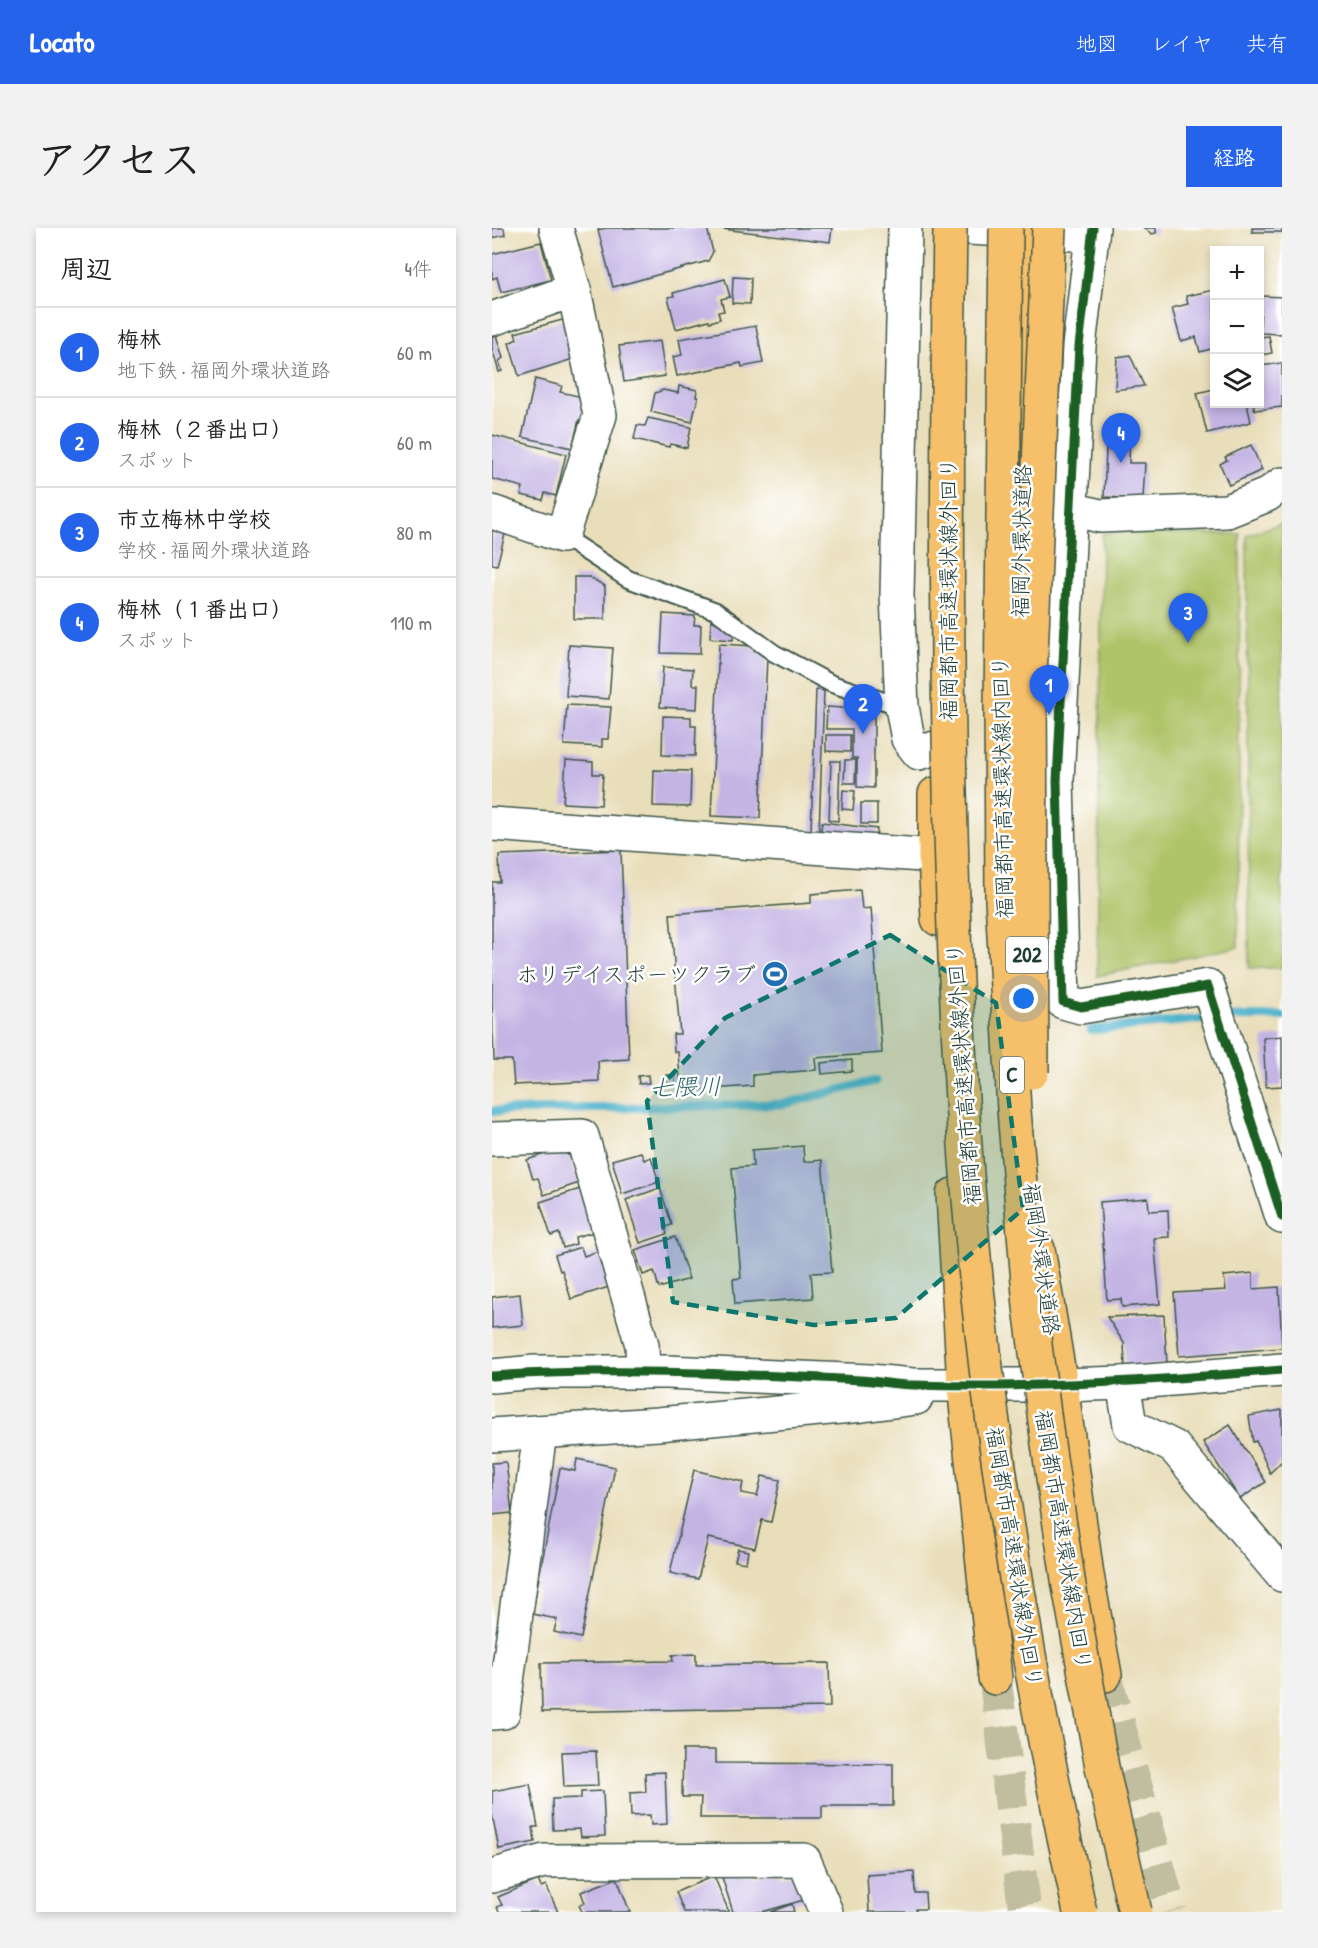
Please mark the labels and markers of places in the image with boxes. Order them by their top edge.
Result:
pin: 4 [1102,414,1140,463]
pin: 3 [1168,594,1208,643]
pin: 1 [1030,666,1068,715]
pin: 2 [844,684,883,734]
place label: ホリデイスポーツクラブ [516,959,756,989]
sports icon: ホリデイスポーツクラブ [760,959,790,989]

